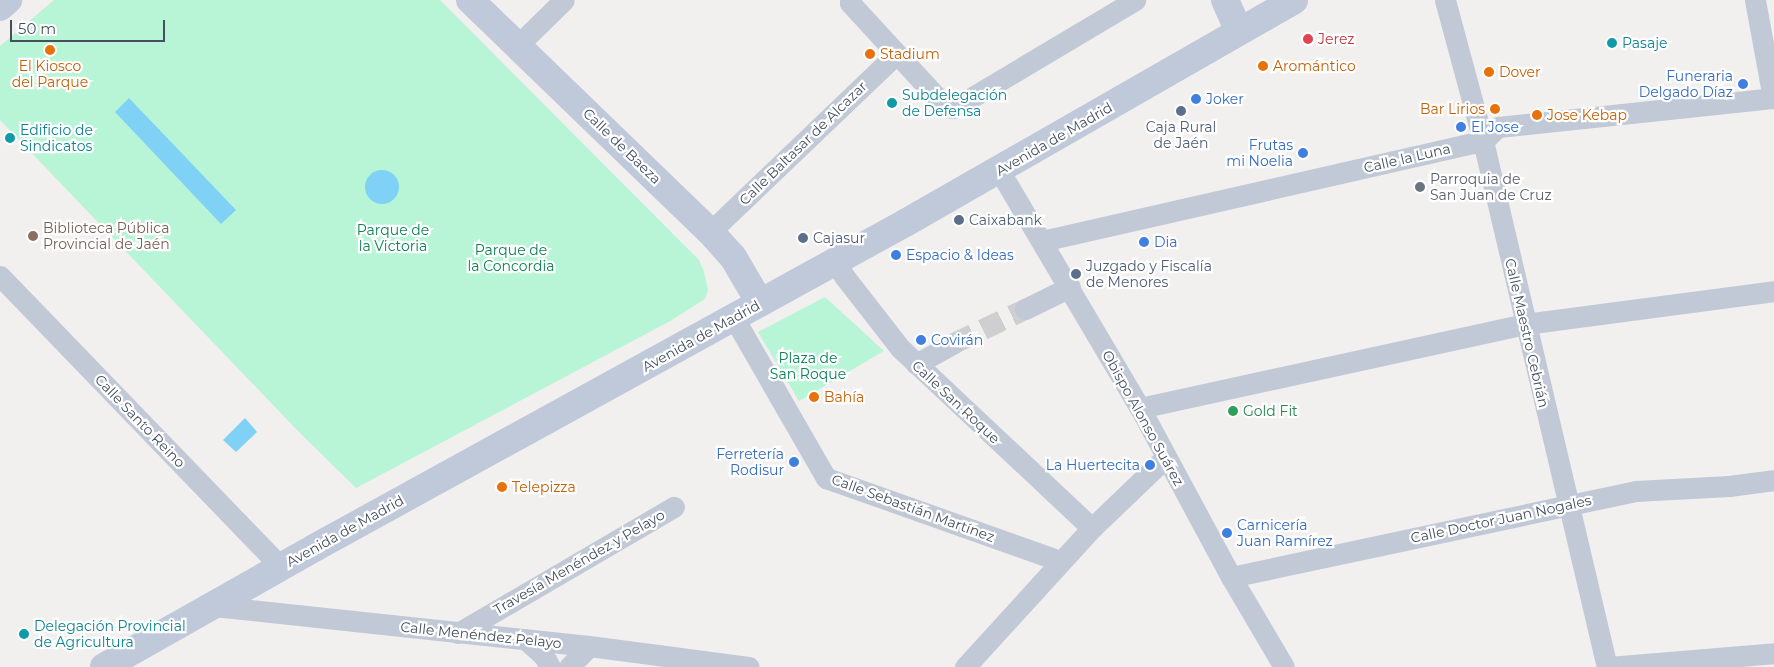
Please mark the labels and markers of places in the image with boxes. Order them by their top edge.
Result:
place label: Jerez [1318,31,1354,47]
marker: Jerez [1302,33,1314,45]
place label: Pasaje [1622,35,1667,51]
marker: Pasaje [1606,37,1618,49]
marker: El Kiosco del Parque [44,44,56,56]
place label: Stadium [880,46,940,62]
marker: Stadium [864,48,876,60]
place label: El Kiosco del Parque [12,58,88,90]
place label: Aromántico [1273,58,1356,74]
marker: Aromántico [1257,60,1269,72]
place label: Dover [1499,64,1541,80]
marker: Dover [1483,66,1495,78]
place label: Funeraria Delgado Díaz [1639,68,1733,100]
marker: Funeraria Delgado Díaz [1737,78,1749,90]
place label: Subdelegación de Defensa [902,87,1007,120]
place label: Joker [1206,91,1244,107]
marker: Joker [1190,93,1202,105]
marker: Subdelegación de Defensa [886,97,898,109]
place label: Bar Lirios [1420,101,1485,117]
marker: Bar Lirios [1489,103,1501,115]
marker: Caja Rural de Jaén [1175,105,1187,117]
place label: Jose Kebap [1547,107,1627,123]
marker: Jose Kebap [1531,109,1543,121]
place label: Caja Rural de Jaén [1146,119,1216,152]
place label: El Jose [1471,119,1519,135]
marker: El Jose [1455,121,1467,133]
place label: Edificio de Sindicatos [20,122,93,154]
marker: Edificio de Sindicatos [4,132,16,144]
place label: Frutas mi Noelia [1226,137,1293,170]
marker: Frutas mi Noelia [1297,147,1309,159]
place label: Parroquia de San Juan de Cruz [1430,171,1552,203]
marker: Parroquia de San Juan de Cruz [1414,181,1426,193]
place label: Caixabank [969,212,1042,228]
marker: Caixabank [953,214,965,226]
place label: Biblioteca Pública Provincial de Jaén [43,220,170,252]
marker: Biblioteca Pública Provincial de Jaén [27,230,39,242]
place label: Cajasur [813,230,865,246]
marker: Cajasur [797,232,809,244]
place label: Dia [1154,234,1178,250]
marker: Dia [1138,236,1150,248]
place label: Espacio & Ideas [906,247,1014,263]
marker: Espacio & Ideas [890,249,902,261]
place label: Juzgado y Fiscalía de Menores [1086,258,1212,290]
marker: Juzgado y Fiscalía de Menores [1070,268,1082,280]
place label: Covirán [931,332,983,348]
marker: Covirán [915,334,927,346]
place label: Bahía [824,389,864,405]
marker: Bahía [808,391,820,403]
place label: Gold Fit [1243,403,1298,419]
marker: Gold Fit [1227,405,1239,417]
place label: Ferretería Rodisur [716,446,784,478]
marker: Ferretería Rodisur [788,456,800,468]
place label: La Huertecita [1046,457,1140,473]
marker: La Huertecita [1144,459,1156,471]
place label: Telepizza [512,479,576,495]
marker: Telepizza [496,481,508,493]
place label: Carnicería Juan Ramírez [1237,517,1333,550]
marker: Carnicería Juan Ramírez [1221,527,1233,539]
place label: Delegación Provincial de Agricultura [34,618,186,650]
marker: Delegación Provincial de Agricultura [18,628,30,640]

